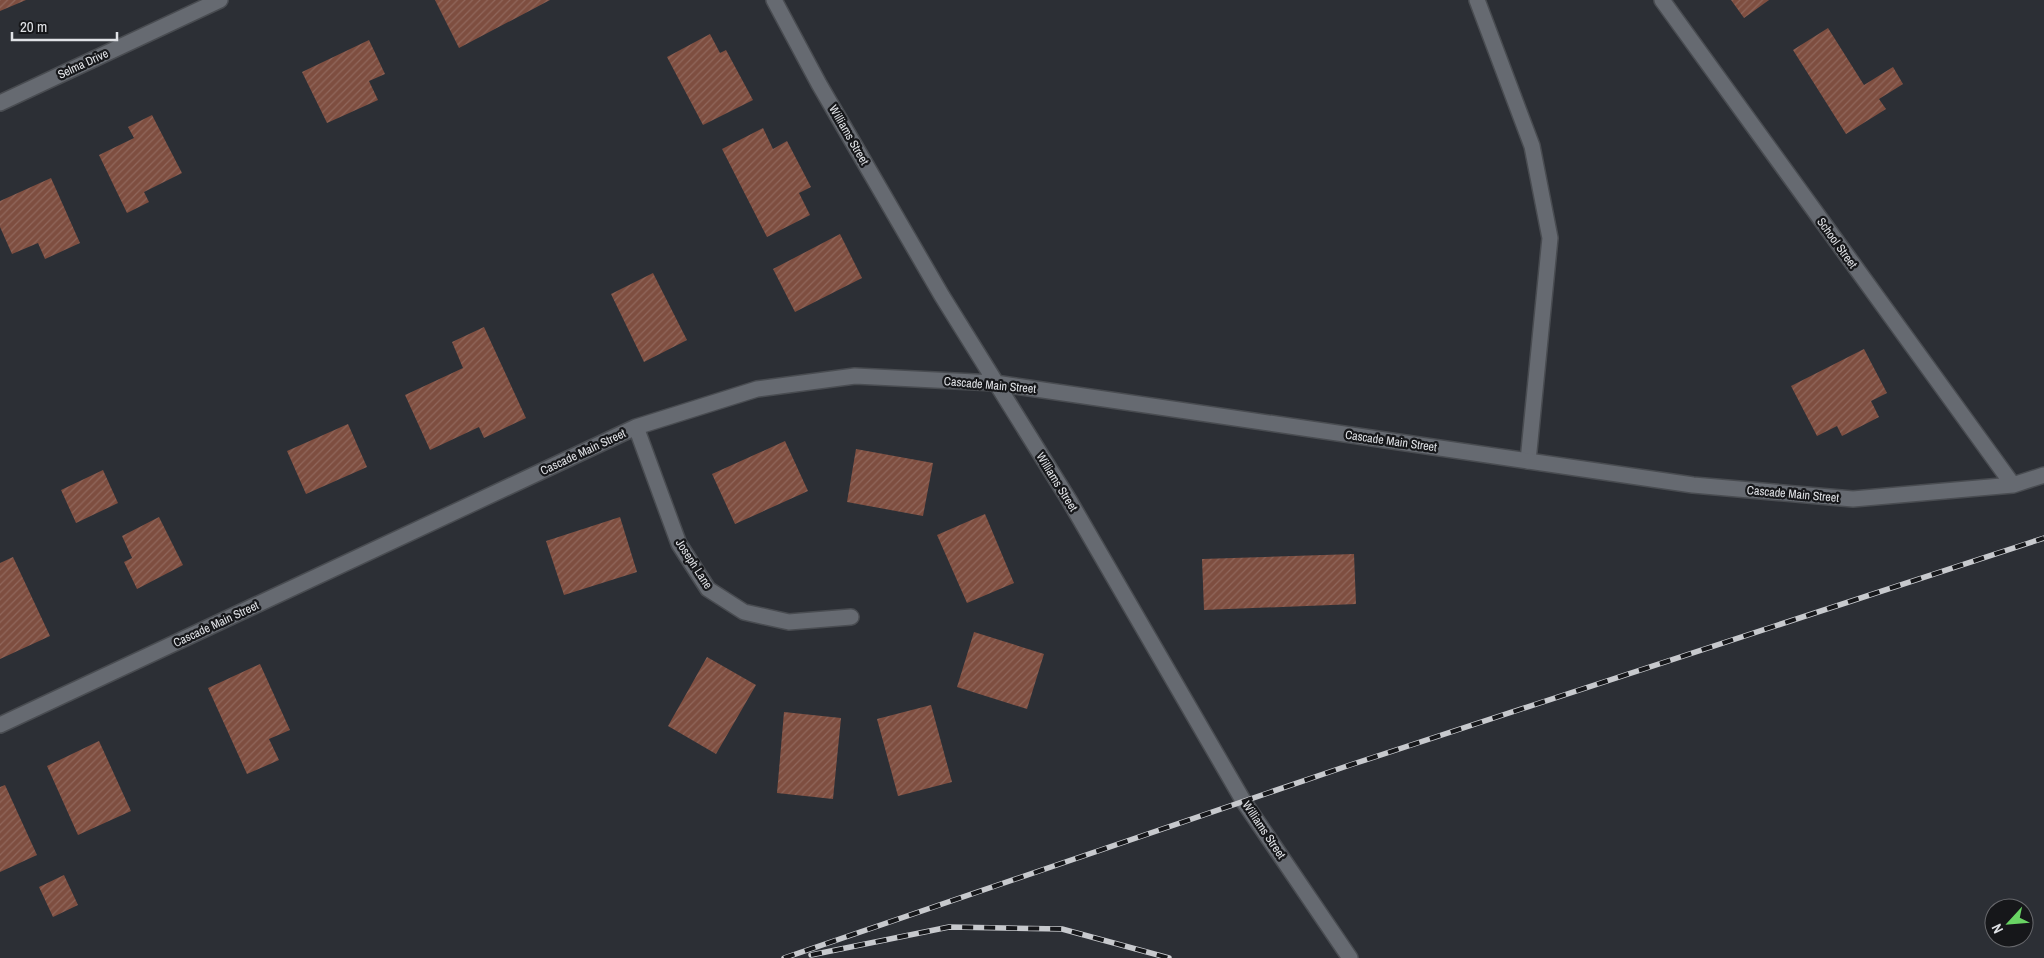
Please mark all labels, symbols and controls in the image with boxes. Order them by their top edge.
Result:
scale bar [12,10,118,42]
text: 20 m [20,16,47,37]
street label: Selma Drive [55,45,111,83]
street label: Williams Street [825,102,873,168]
street label: School Street [1813,214,1861,272]
street label: Cascade Main Street [943,373,1037,397]
street label: Cascade Main Street [538,425,629,479]
street label: Cascade Main Street [1344,427,1438,455]
street label: Williams Street [1033,449,1082,515]
street label: Cascade Main Street [1746,482,1840,506]
street label: Joseph Lane [672,536,716,592]
street label: Cascade Main Street [171,597,262,651]
street label: Williams Street [1239,798,1289,862]
north arrow [1984,898,2034,948]
text: N [1987,921,2007,936]

